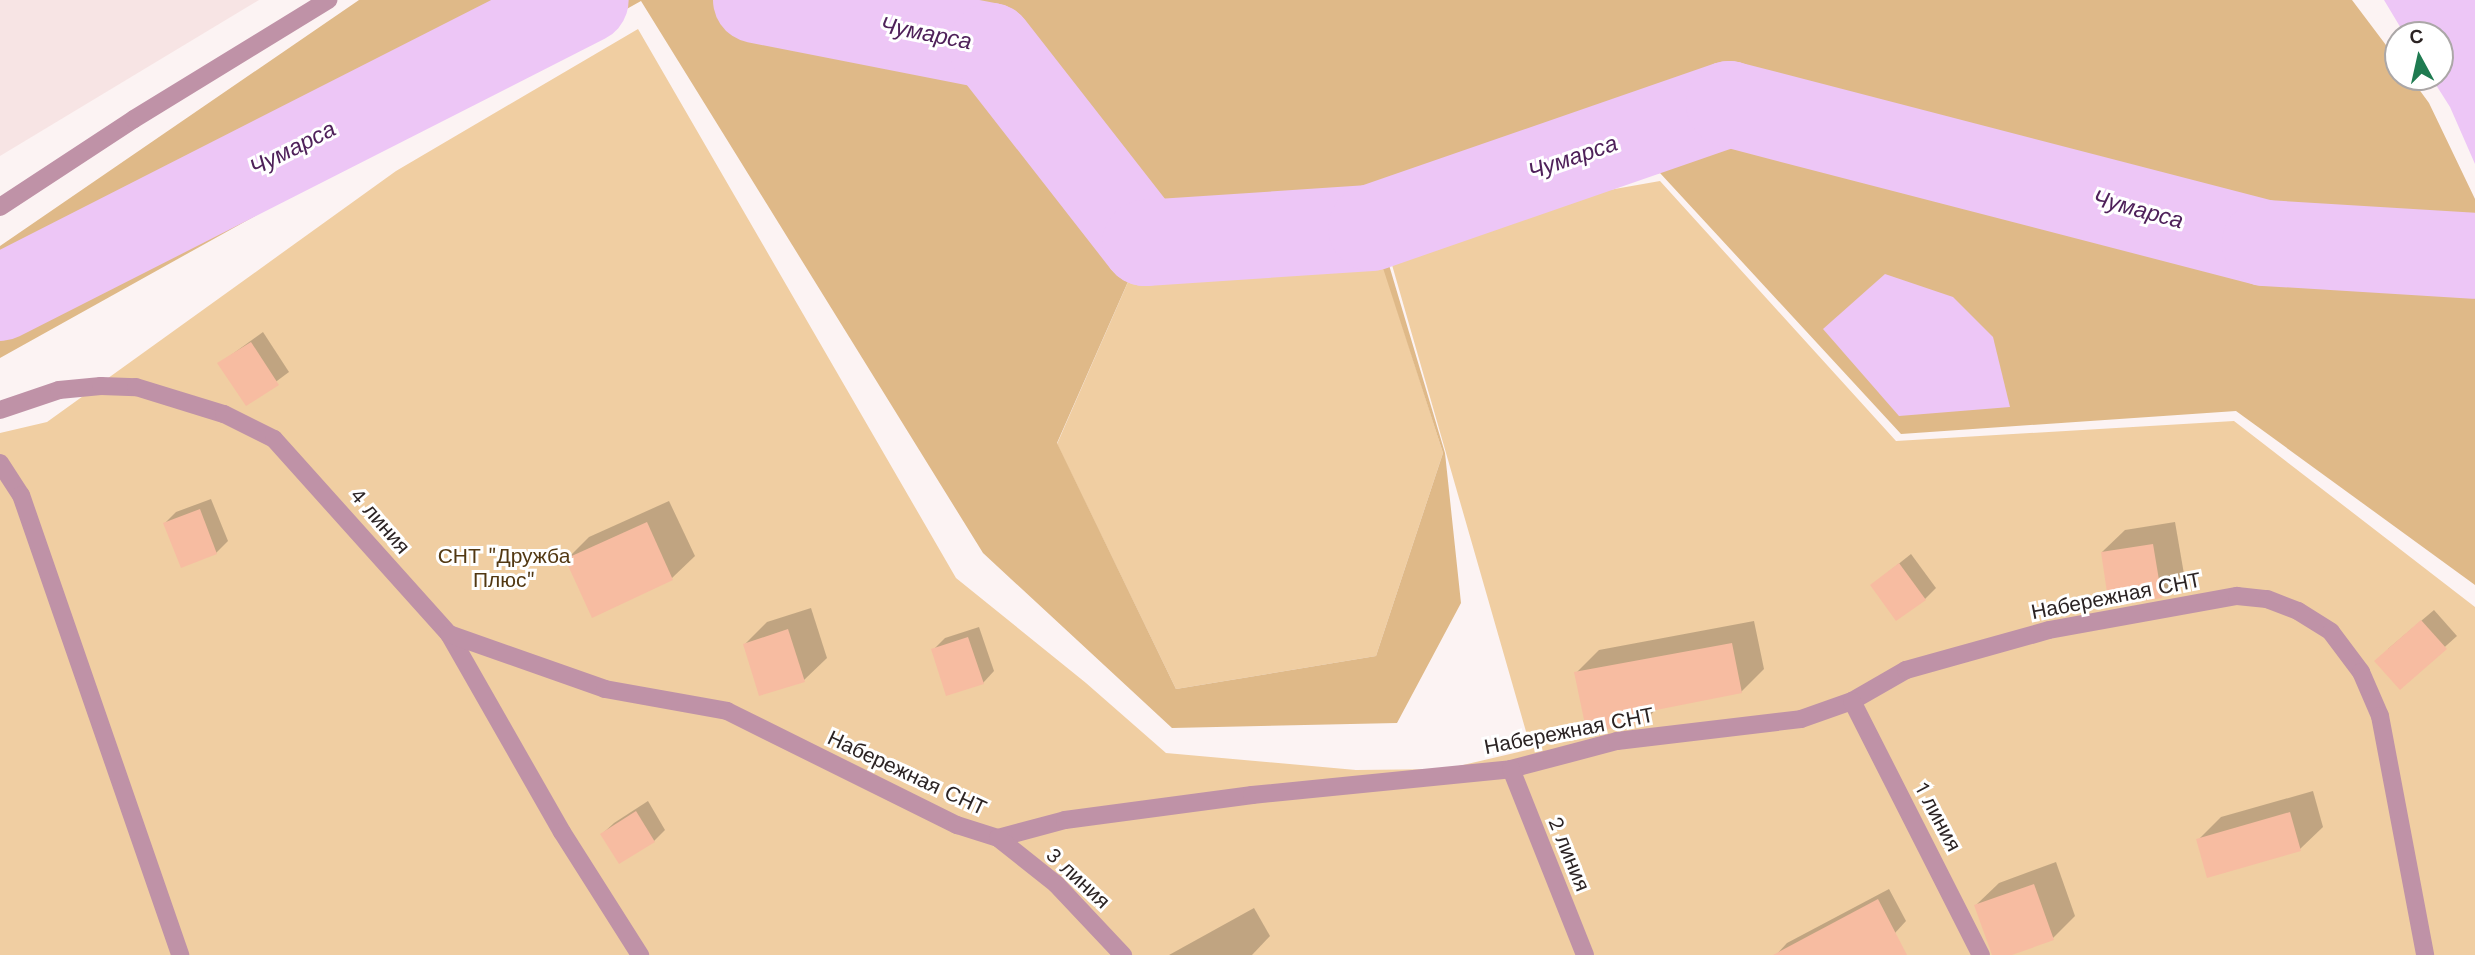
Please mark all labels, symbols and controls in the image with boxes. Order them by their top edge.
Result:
water label: Чумарса [878,12,974,56]
north arrow [2384,21,2454,91]
text: С [2408,24,2425,49]
water label: Чумарса [245,116,341,182]
water label: Чумарса [1525,130,1621,186]
water label: Чумарса [2090,185,2186,235]
street label: 4 линия [345,483,415,559]
park label: СНТ "Дружба Плюс" [438,543,570,593]
street label: Набережная СНТ [2029,567,2203,625]
street label: Набережная СНТ [1482,702,1656,760]
street label: Набережная СНТ [824,725,990,821]
street label: 1 линия [1909,778,1967,856]
street label: 2 линия [1543,813,1595,895]
street label: 3 линия [1041,842,1115,914]

